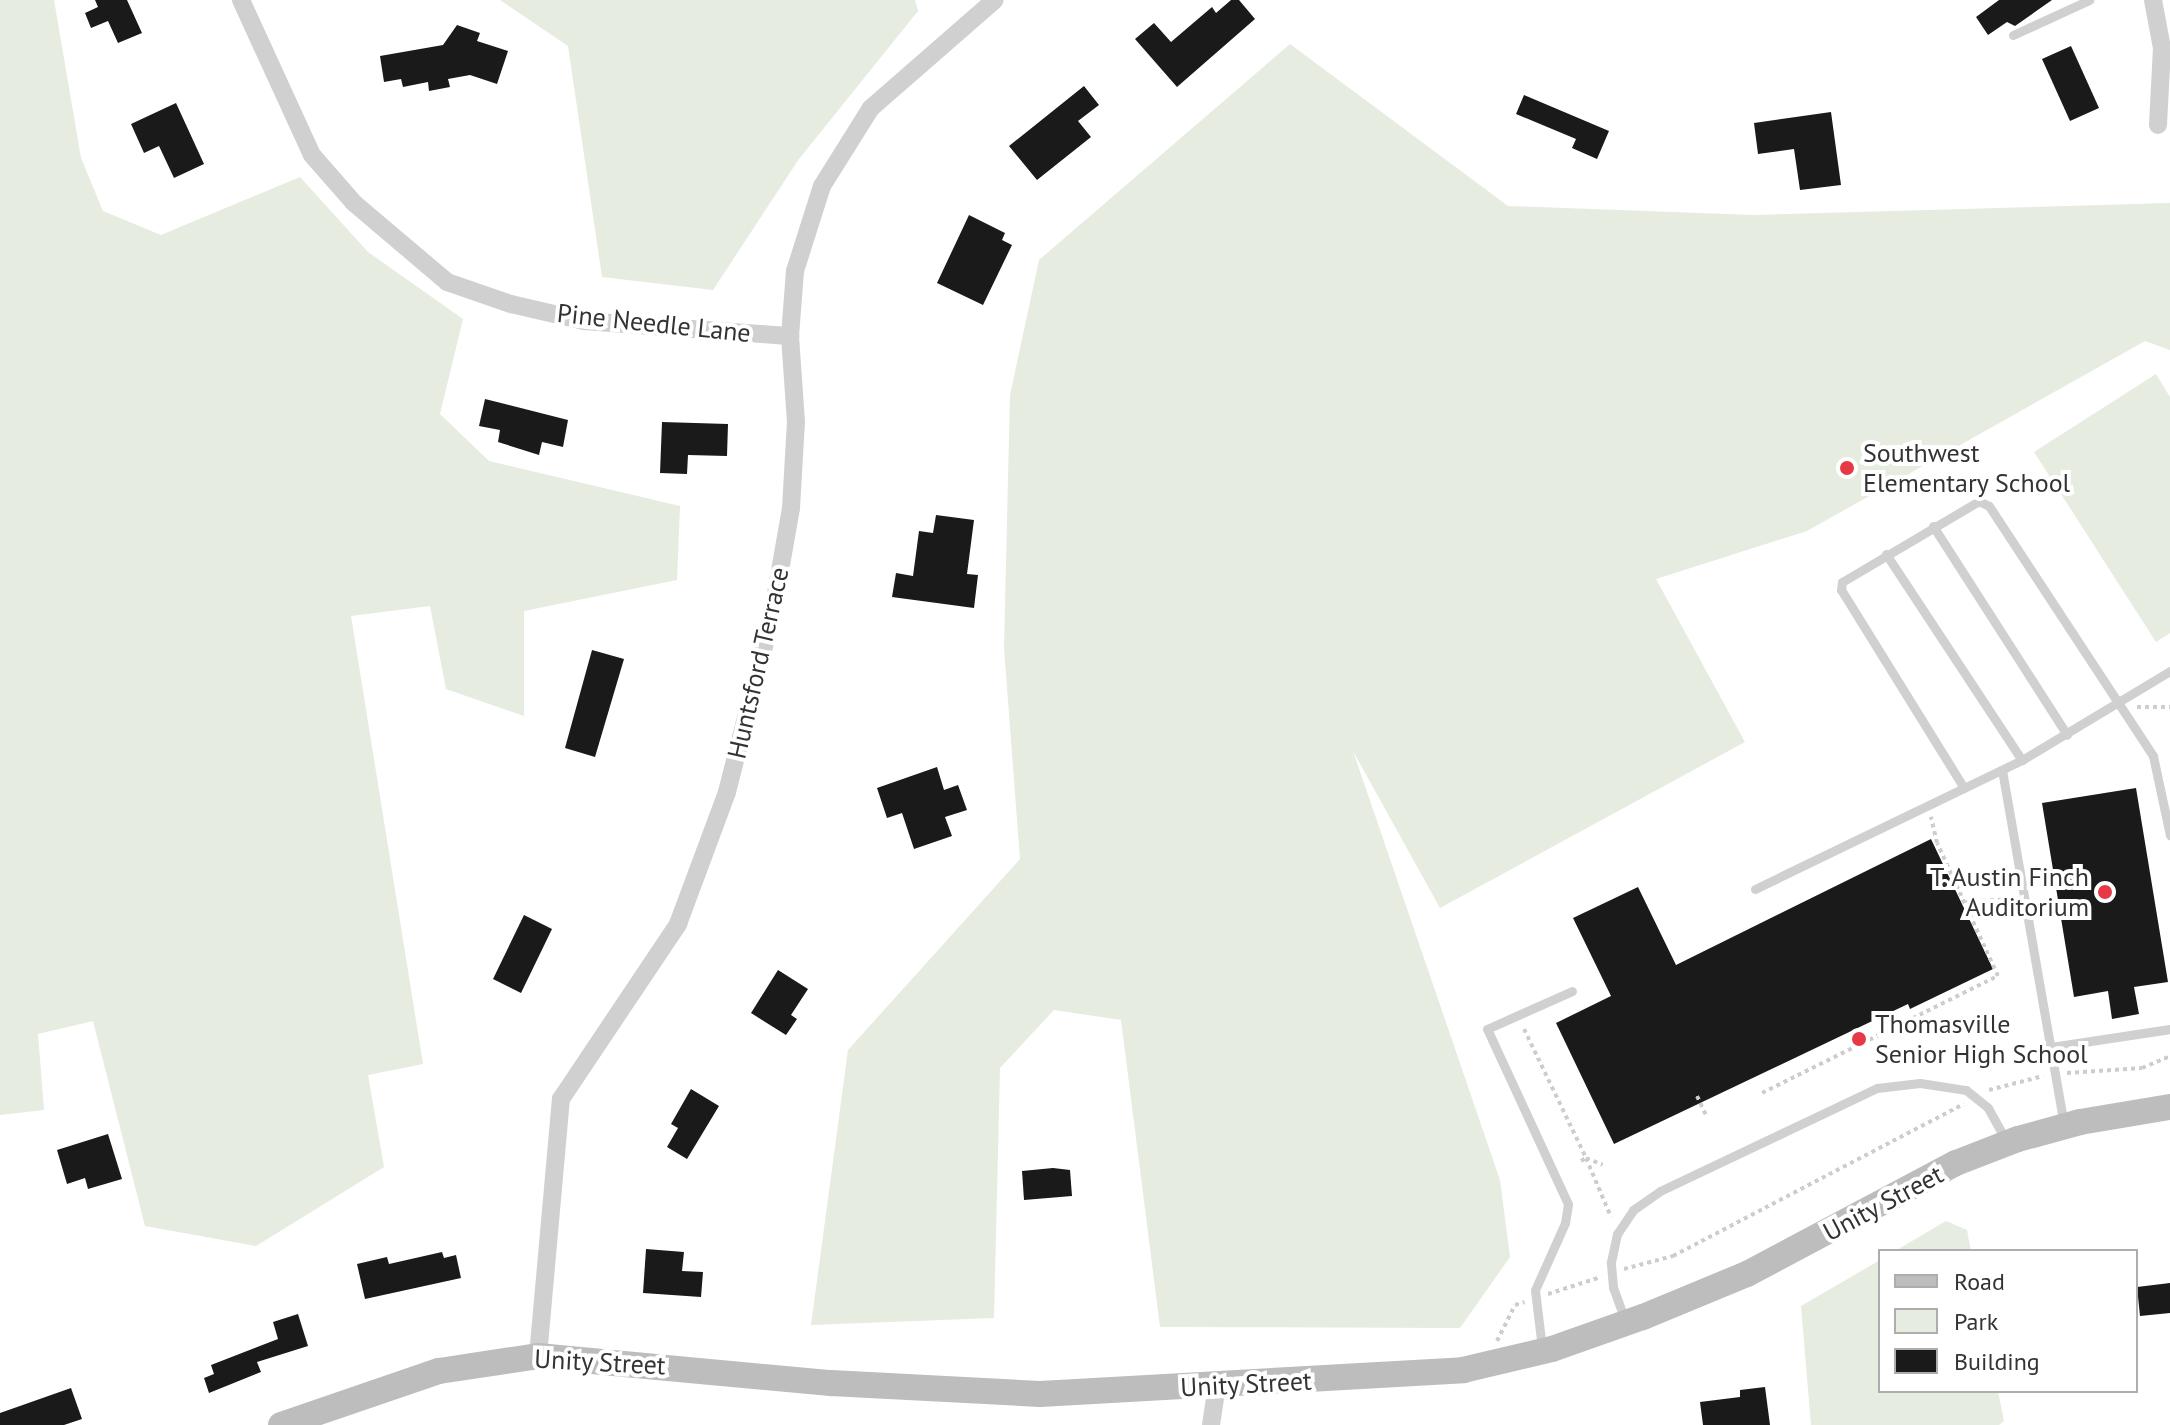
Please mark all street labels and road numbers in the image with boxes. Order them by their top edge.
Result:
street label: Pine Needle Lane [556,297,752,349]
street label: Huntsford Terrace [721,564,795,762]
street label: Unity Street [1817,1158,1949,1248]
street label: Unity Street [533,1343,667,1381]
street label: Unity Street [1179,1365,1313,1403]

